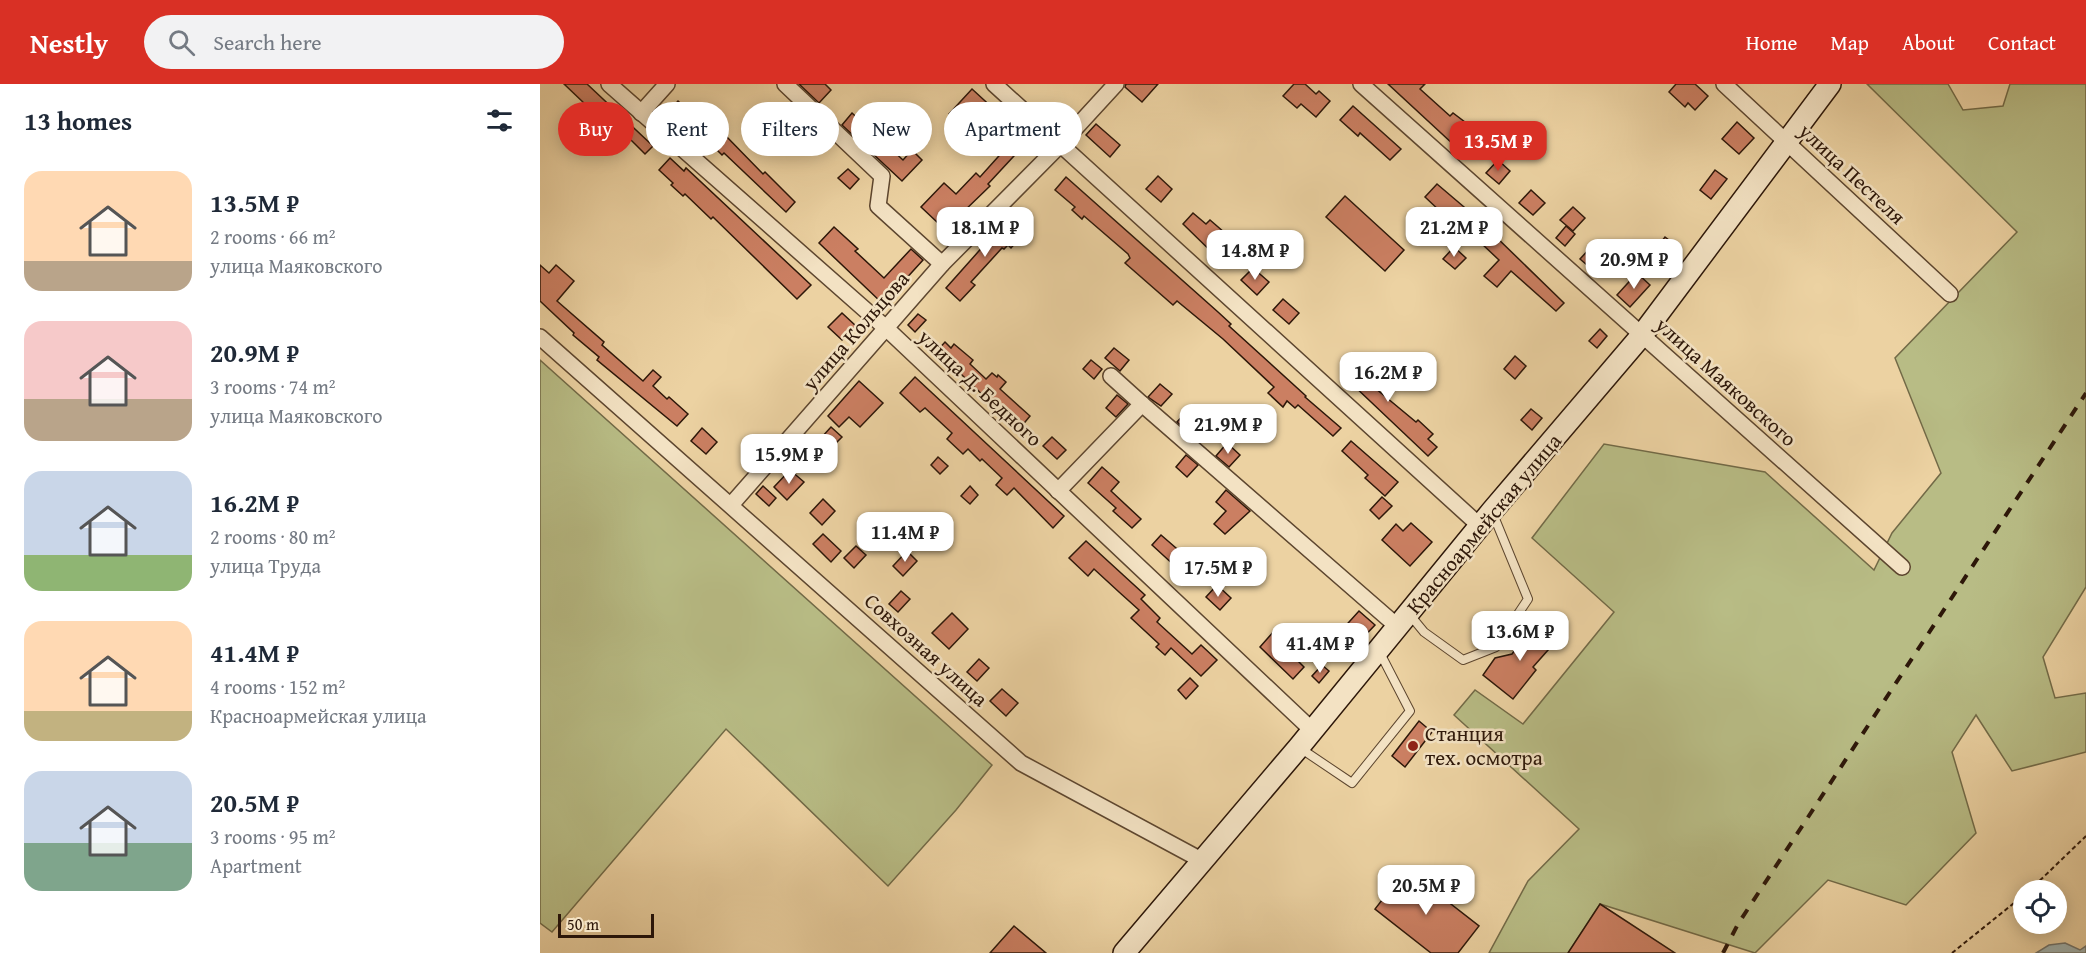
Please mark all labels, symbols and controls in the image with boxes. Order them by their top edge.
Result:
search box [144,15,564,69]
text: Nestly [30,22,108,63]
icon: search [165,26,198,59]
text: Search here [213,26,322,58]
text: Home [1746,27,1797,58]
text: Map [1830,27,1869,58]
text: About [1902,27,1955,58]
text: Contact [1988,27,2056,58]
text: 13 homes [24,101,132,140]
chip: Buy [558,102,634,156]
chip: Rent [646,102,729,156]
chip: Filters [741,102,839,156]
chip: New [851,102,932,156]
chip: Apartment [944,102,1082,156]
icon: filters [483,104,516,137]
street label: улица Пестеля [1791,115,1913,232]
pin: 13.5M ₽ [1443,121,1553,172]
text: 13.5M ₽ [1464,126,1532,155]
text: 13.5M ₽ [210,183,299,222]
icon: home [72,195,144,267]
pin: 18.1M ₽ [930,207,1040,258]
pin: 21.2M ₽ [1399,207,1509,258]
text: 18.1M ₽ [951,212,1019,241]
text: 21.2M ₽ [1420,212,1488,241]
text: 2 rooms · 66 m² [210,222,336,251]
pin: 14.8M ₽ [1200,230,1310,281]
text: 14.8M ₽ [1221,235,1289,264]
pin: 20.9M ₽ [1579,239,1689,290]
text: 20.9M ₽ [1600,244,1668,273]
text: улица Маяковского [210,251,382,280]
street label: улица Кольцова [794,264,916,398]
street label: улица Маяковского [1648,309,1804,454]
street label: улица Д. Бедного [910,321,1049,454]
text: 20.9M ₽ [210,333,299,372]
icon: home [72,345,144,417]
pin: 16.2M ₽ [1333,352,1443,403]
text: 16.2M ₽ [1354,357,1422,386]
text: 3 rooms · 74 m² [210,372,336,401]
text: улица Маяковского [210,401,382,430]
pin: 21.9M ₽ [1173,404,1283,455]
text: 21.9M ₽ [1194,409,1262,438]
street label: Красноармейская улица [1399,427,1569,621]
pin: 15.9M ₽ [734,434,844,485]
text: 15.9M ₽ [755,439,823,468]
text: 16.2M ₽ [210,483,299,522]
icon: home [72,495,144,567]
pin: 11.4M ₽ [850,512,960,563]
text: 11.4M ₽ [871,517,939,546]
text: 2 rooms · 80 m² [210,522,336,551]
pin: 17.5M ₽ [1163,547,1273,598]
text: улица Труда [210,551,321,580]
text: 17.5M ₽ [1184,552,1252,581]
street label: Совхозная улица [858,586,995,714]
pin: 13.6M ₽ [1465,611,1575,662]
text: 13.6M ₽ [1486,616,1554,645]
pin: 41.4M ₽ [1265,623,1375,674]
text: 41.4M ₽ [1286,628,1354,657]
text: 41.4M ₽ [210,633,299,672]
icon: home [72,645,144,717]
text: 4 rooms · 152 m² [210,672,345,701]
text: Красноармейская улица [210,701,427,730]
place label: Станция тех. осмотра [1425,718,1543,773]
marker: Станция тех. осмотра [1406,739,1420,753]
text: 20.5M ₽ [210,783,299,822]
icon: home [72,795,144,867]
text: 3 rooms · 95 m² [210,822,336,851]
text: Apartment [210,851,302,880]
pin: 20.5M ₽ [1371,865,1481,916]
text: 20.5M ₽ [1392,870,1460,899]
map controls [2013,880,2067,934]
button: locate [2013,880,2067,934]
scale bar [558,911,654,938]
text: 50 m [567,912,599,936]

